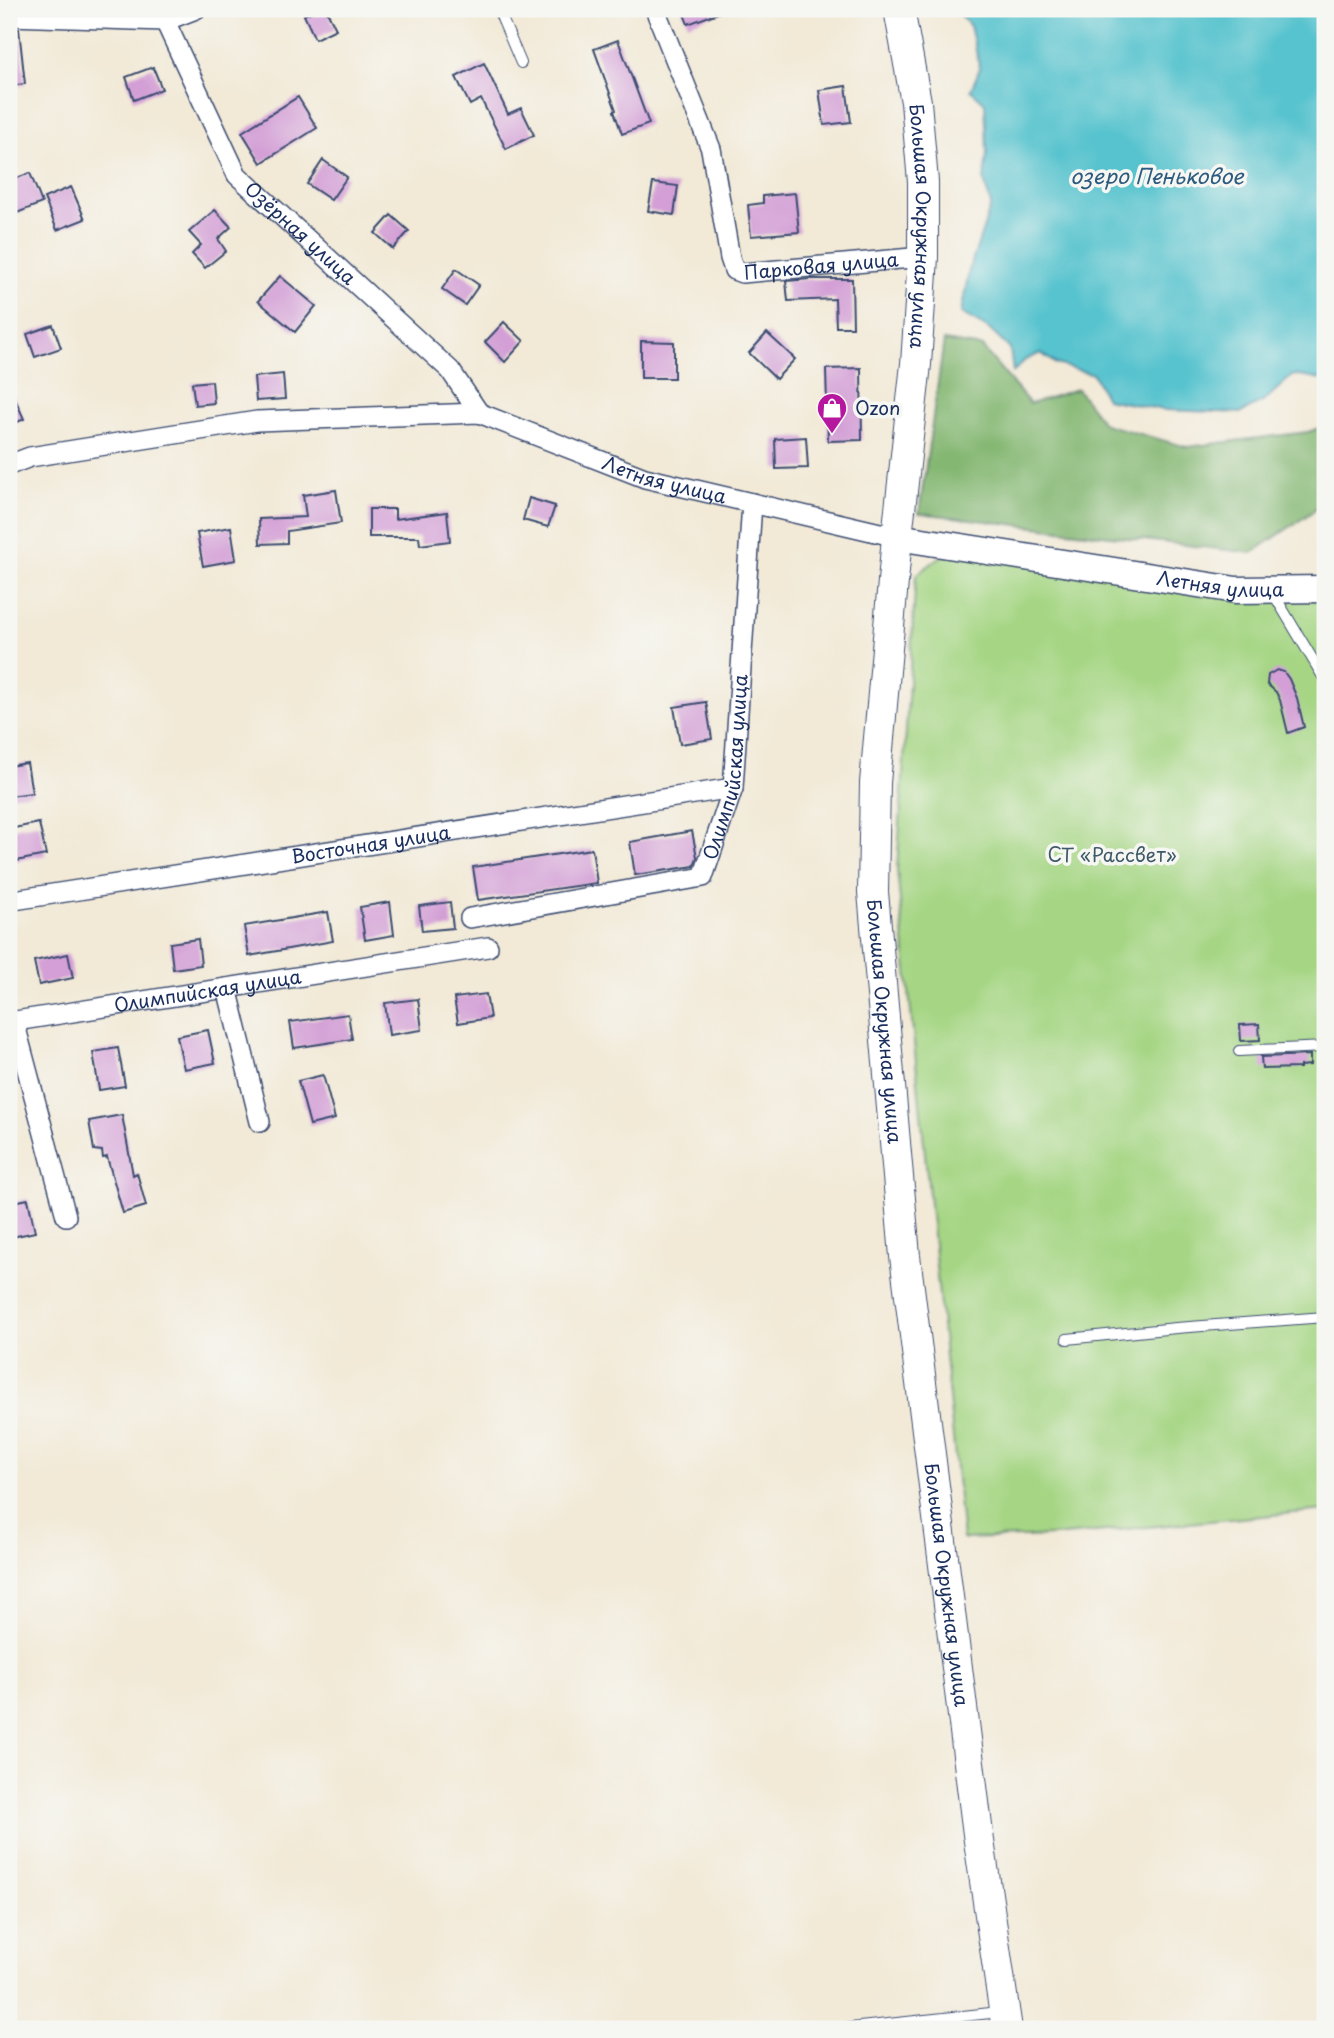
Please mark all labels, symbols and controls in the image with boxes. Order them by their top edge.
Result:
street label: Большая Окружная улица [903,103,938,350]
water label: озеро Пеньковое [1070,159,1245,191]
street label: Озёрная улица [239,174,363,291]
street label: Парковая улица [743,244,899,286]
shop icon: Ozon [815,391,849,435]
place label: Ozon [855,393,900,421]
street label: Летняя улица [599,448,729,510]
street label: Летняя улица [1155,563,1284,603]
street label: Олимпийская улица [695,673,754,863]
street label: Восточная улица [289,817,452,870]
park label: СТ «Рассвет» [1047,840,1177,868]
street label: Большая Окружная улица [861,898,910,1145]
street label: Олимпийская улица [112,961,303,1018]
street label: Большая Окружная улица [918,1461,977,1708]

